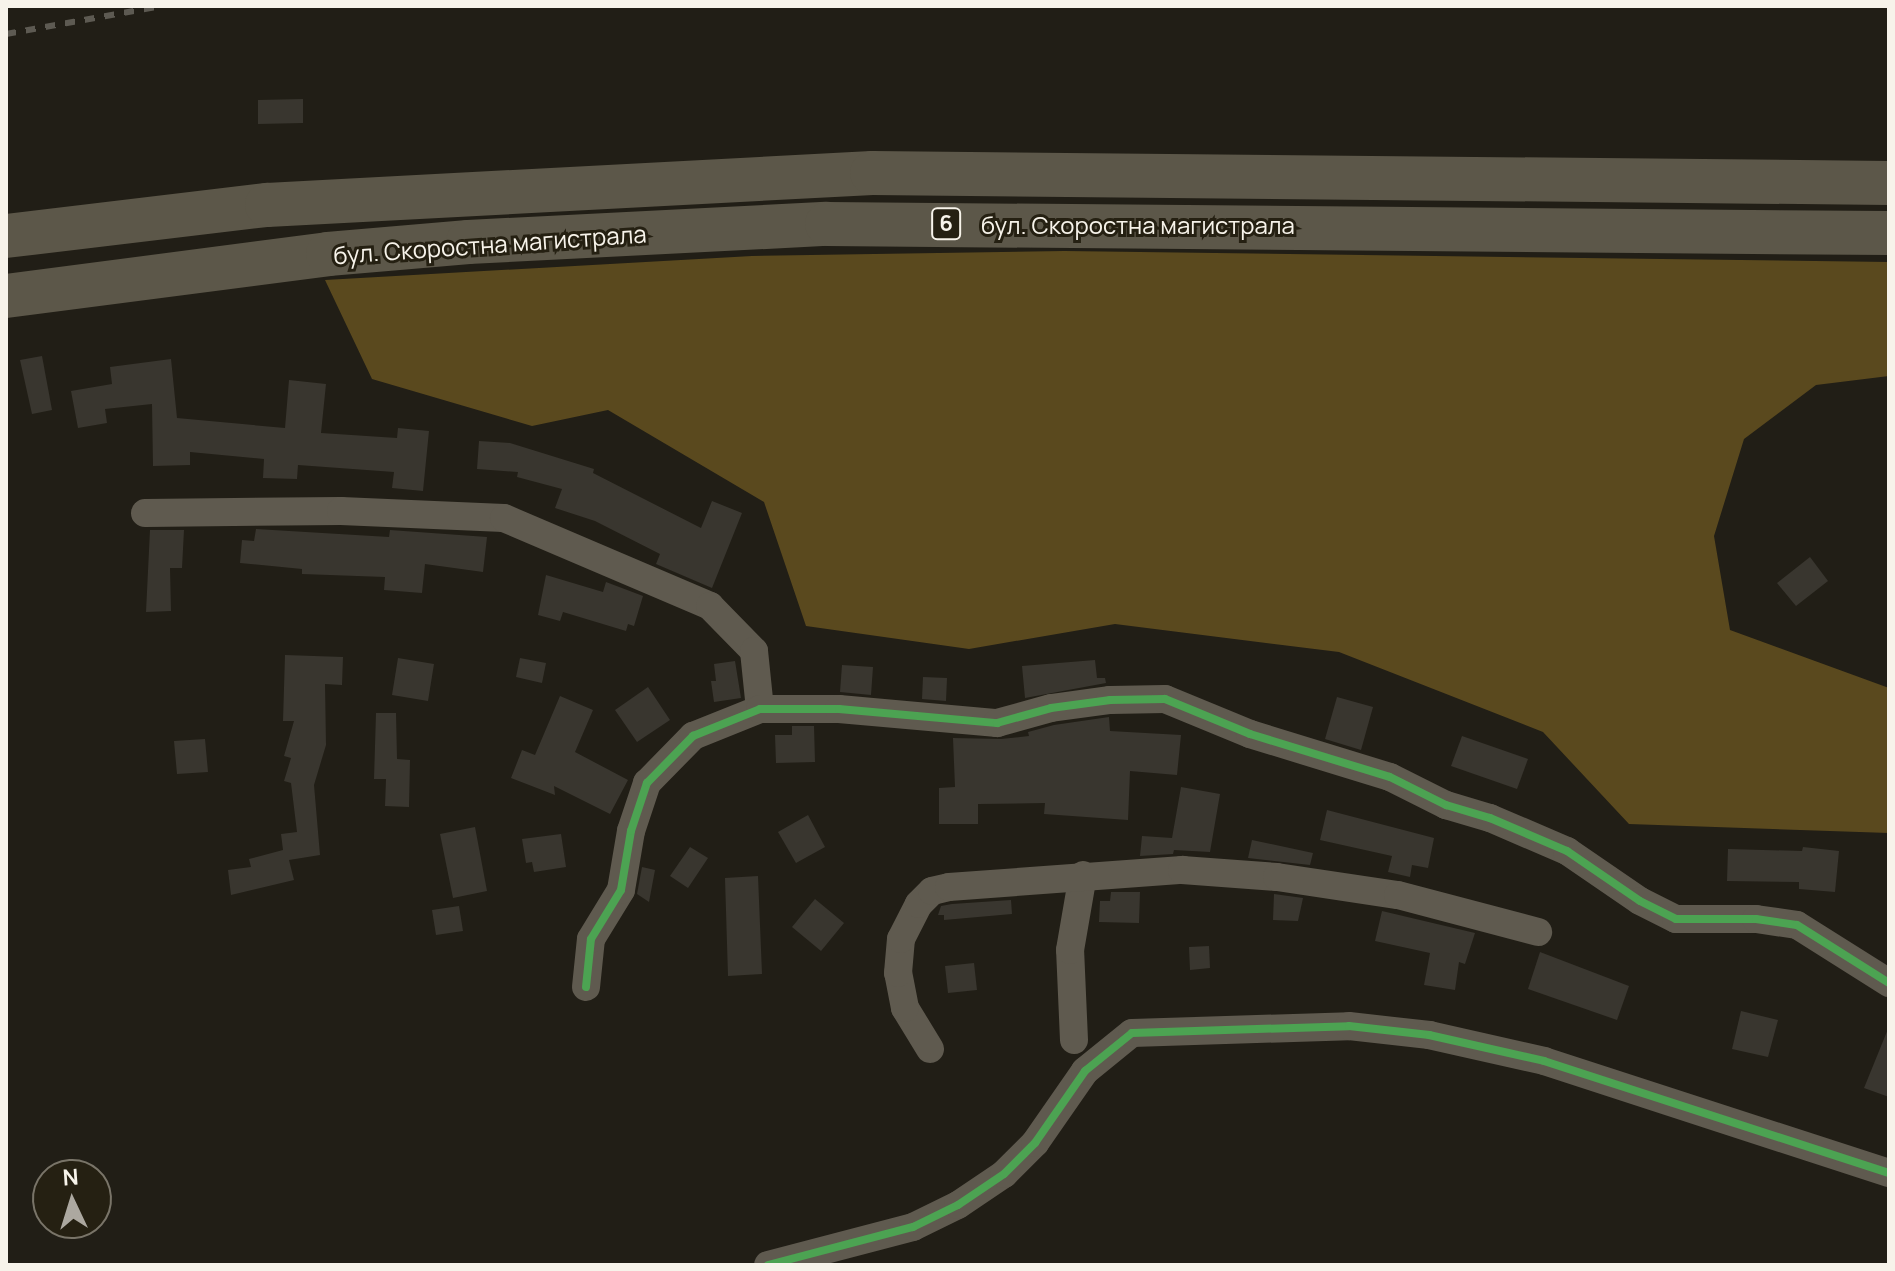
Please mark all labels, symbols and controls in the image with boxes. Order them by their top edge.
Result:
road number: 6 [930,206,962,242]
street label: бул. Скоростна магистрала [981,211,1295,239]
street label: бул. Скоростна магистрала [332,219,648,269]
north arrow [32,1159,112,1239]
text: N [62,1162,79,1193]

